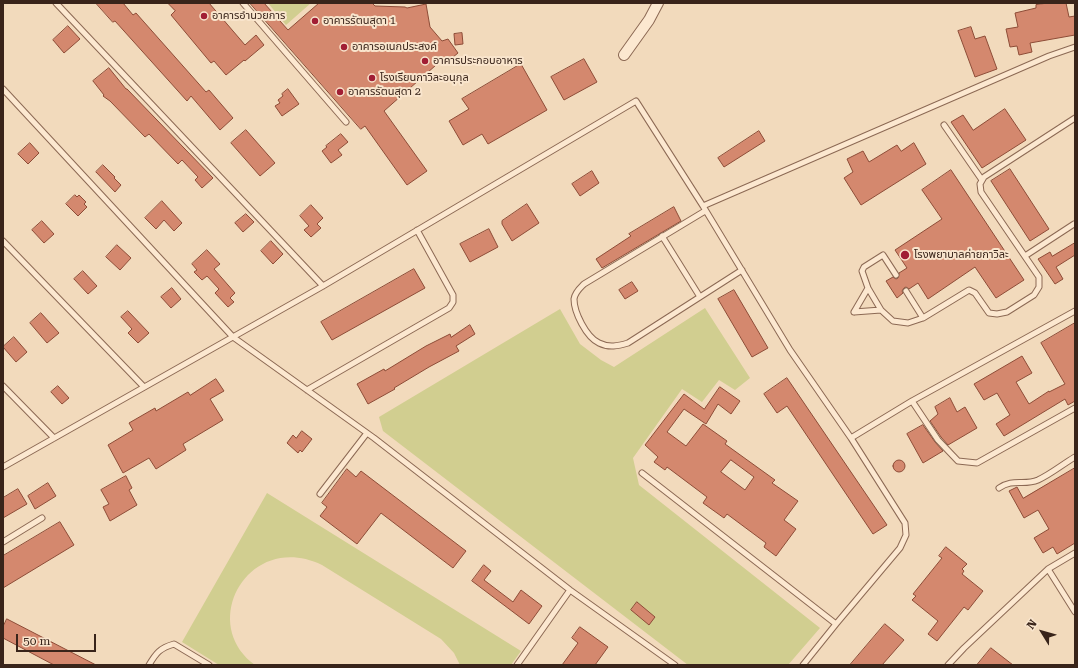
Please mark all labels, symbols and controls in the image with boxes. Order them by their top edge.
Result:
place label: อาคารอำนวยการ [212,9,285,23]
marker: อาคารอำนวยการ [199,11,209,21]
place label: อาคารรัตนสุดา 1 [323,14,396,28]
marker: อาคารรัตนสุดา 1 [310,16,320,26]
place label: อาคารอเนกประสงค์ [352,40,437,54]
marker: อาคารอเนกประสงค์ [339,42,349,52]
place label: อาคารประกอบอาหาร [433,54,523,68]
marker: อาคารประกอบอาหาร [420,56,430,66]
place label: โรงเรียนกาวิละอนุกุล [380,71,469,85]
marker: โรงเรียนกาวิละอนุกุล [367,73,377,83]
place label: อาคารรัตนสุดา 2 [348,85,421,99]
marker: อาคารรัตนสุดา 2 [335,87,345,97]
place label: โรงพยาบาลค่ายกาวิละ [914,248,1009,262]
marker: โรงพยาบาลค่ายกาวิละ [899,249,911,261]
north arrow [1022,612,1062,652]
text: N [1024,617,1040,632]
scale bar [18,626,98,652]
text: 50 m [23,634,50,648]

